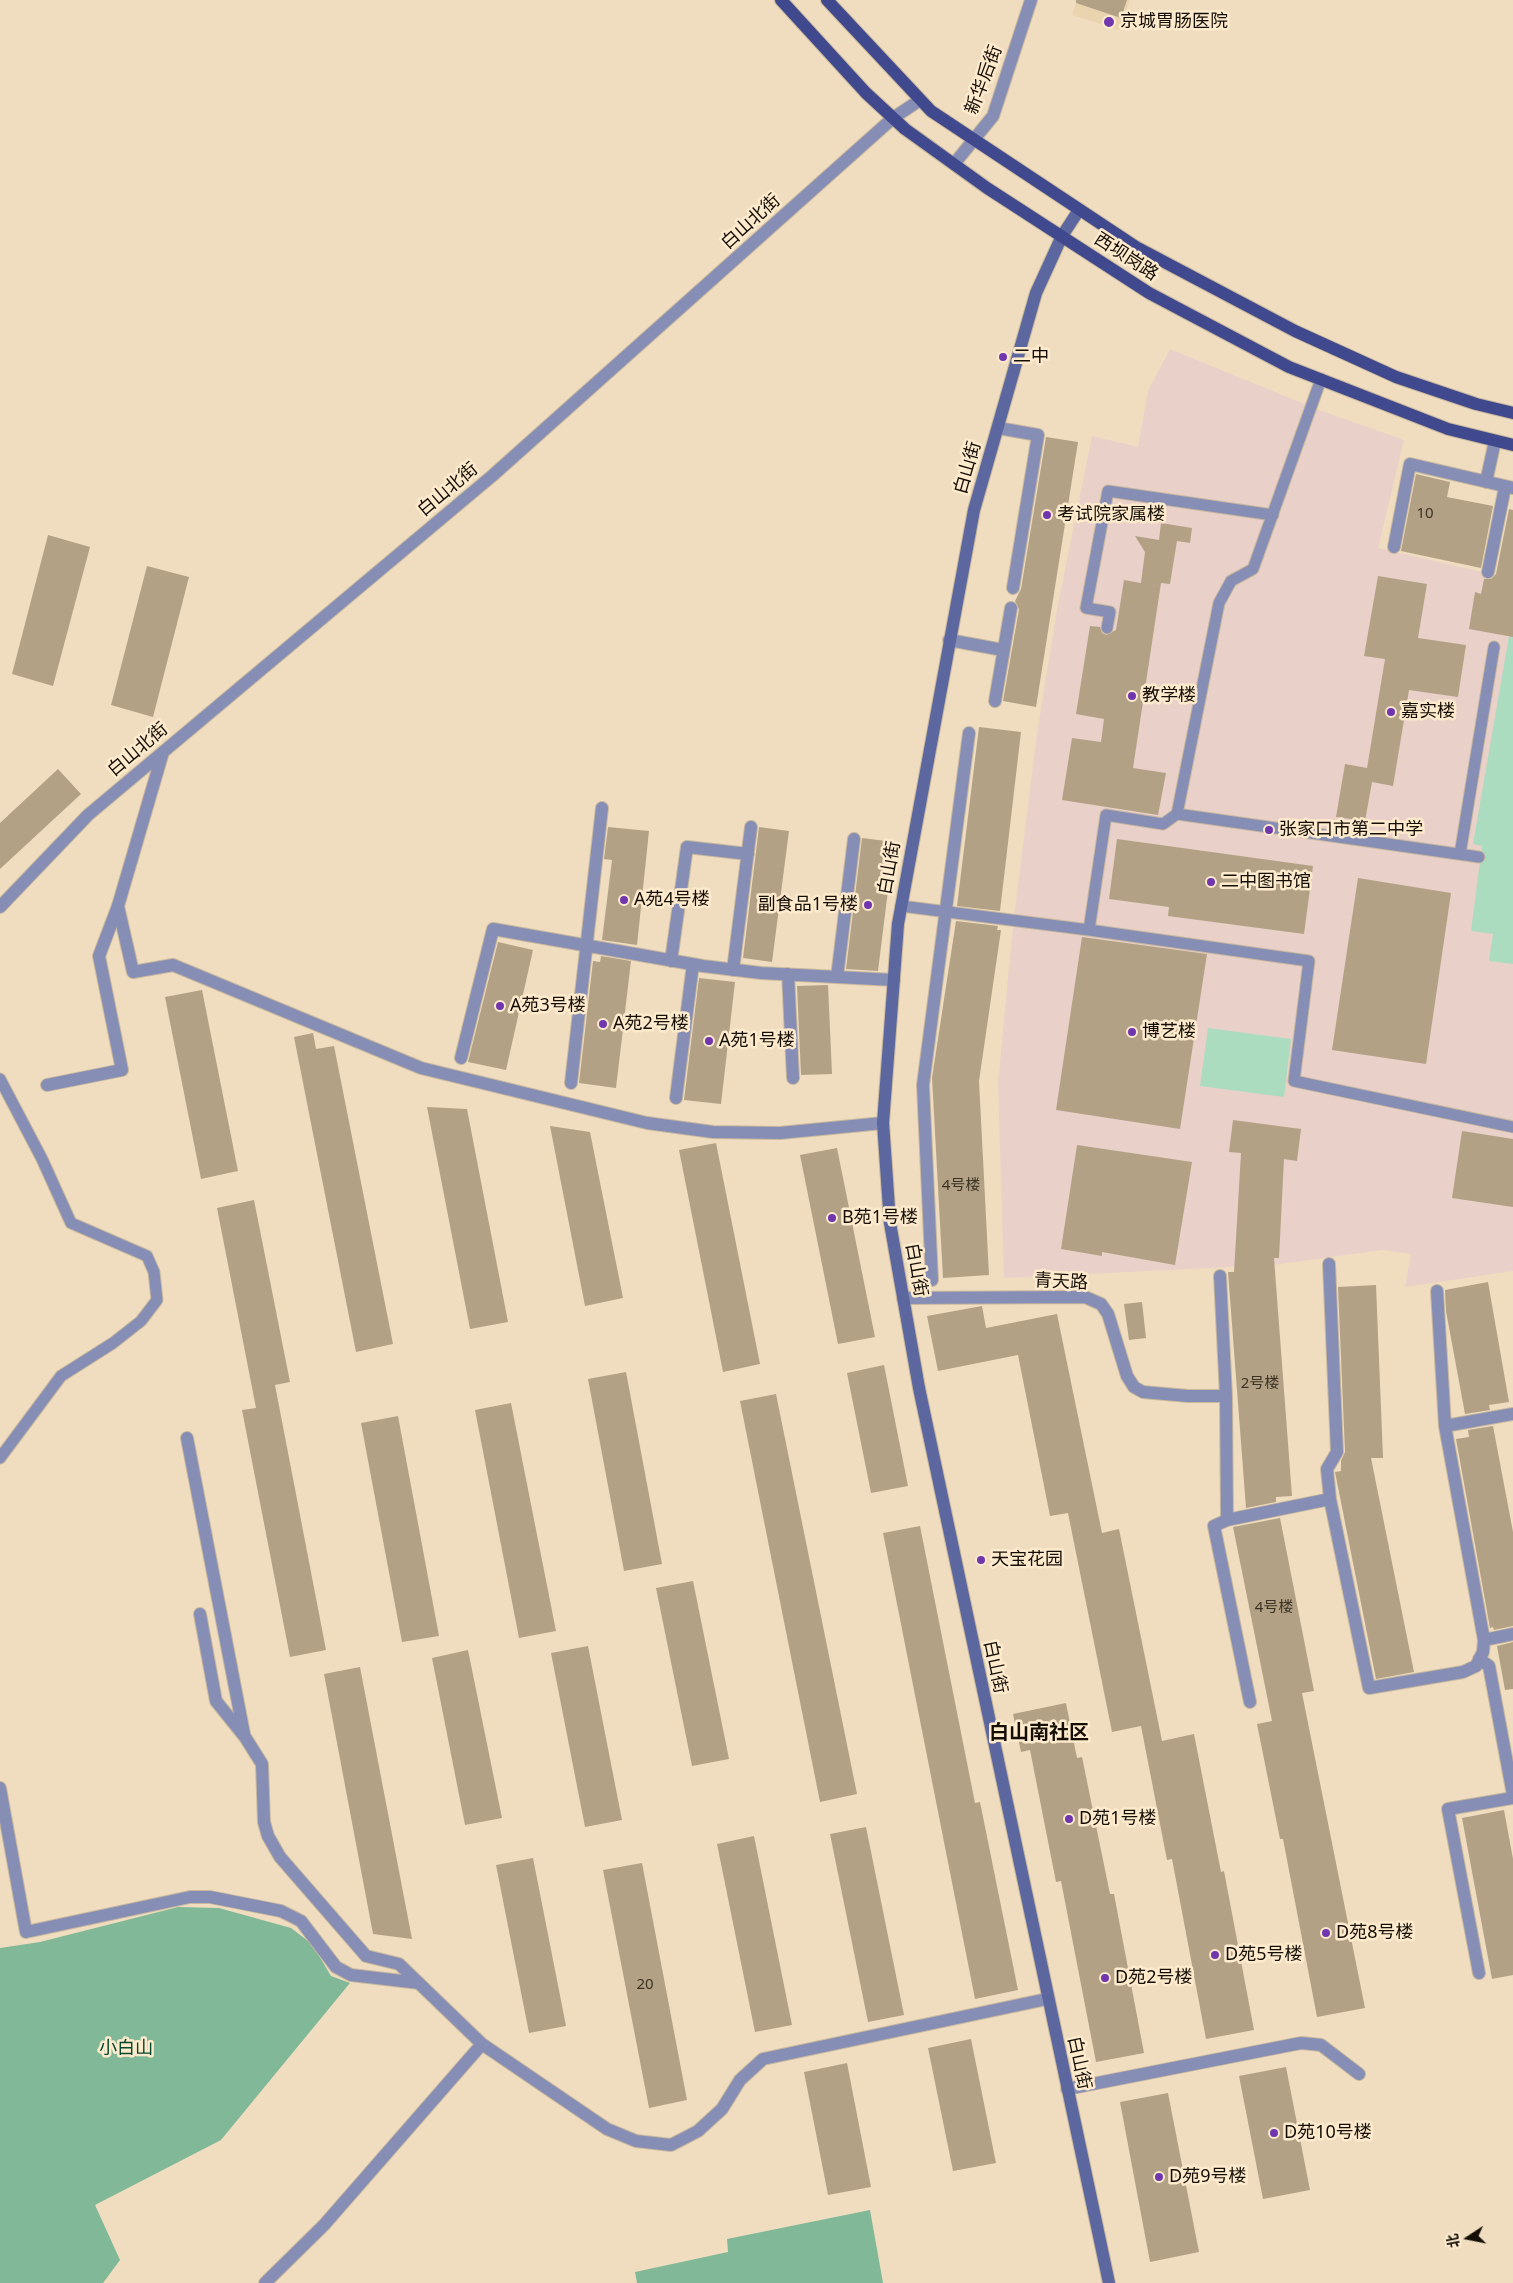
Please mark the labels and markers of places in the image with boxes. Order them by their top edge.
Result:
place label: 京城胃肠医院 [1120,11,1228,33]
marker: 京城胃肠医院 [1102,15,1116,29]
place label: 二中 [1013,346,1049,368]
marker: 二中 [997,351,1009,363]
place label: 考试院家属楼 [1057,504,1165,526]
marker: 考试院家属楼 [1041,509,1053,521]
place label: 教学楼 [1142,685,1196,707]
marker: 教学楼 [1126,690,1138,702]
place label: 嘉实楼 [1401,701,1455,723]
marker: 嘉实楼 [1385,706,1397,718]
place label: 张家口市第二中学 [1279,819,1423,841]
marker: 张家口市第二中学 [1263,824,1275,836]
place label: 二中图书馆 [1221,871,1311,893]
marker: 二中图书馆 [1205,876,1217,888]
place label: A苑4号楼 [634,889,710,911]
marker: A苑4号楼 [618,894,630,906]
place label: 副食品1号楼 [758,894,858,916]
marker: 副食品1号楼 [862,899,874,911]
place label: A苑3号楼 [510,995,586,1017]
marker: A苑3号楼 [494,1000,506,1012]
place label: A苑2号楼 [613,1013,689,1035]
marker: A苑2号楼 [597,1018,609,1030]
place label: 博艺楼 [1142,1021,1196,1043]
marker: 博艺楼 [1126,1026,1138,1038]
place label: A苑1号楼 [719,1030,795,1052]
marker: A苑1号楼 [703,1035,715,1047]
place label: B苑1号楼 [842,1207,918,1229]
marker: B苑1号楼 [826,1212,838,1224]
place label: 天宝花园 [991,1549,1063,1571]
marker: 天宝花园 [975,1554,987,1566]
place label: D苑1号楼 [1079,1808,1156,1830]
marker: D苑1号楼 [1063,1813,1075,1825]
place label: D苑8号楼 [1336,1922,1413,1944]
marker: D苑8号楼 [1320,1927,1332,1939]
place label: D苑5号楼 [1225,1944,1302,1966]
marker: D苑5号楼 [1209,1949,1221,1961]
place label: D苑2号楼 [1115,1967,1192,1989]
marker: D苑2号楼 [1099,1972,1111,1984]
place label: D苑10号楼 [1284,2122,1372,2144]
marker: D苑10号楼 [1268,2127,1280,2139]
place label: D苑9号楼 [1169,2166,1246,2188]
marker: D苑9号楼 [1153,2171,1165,2183]

